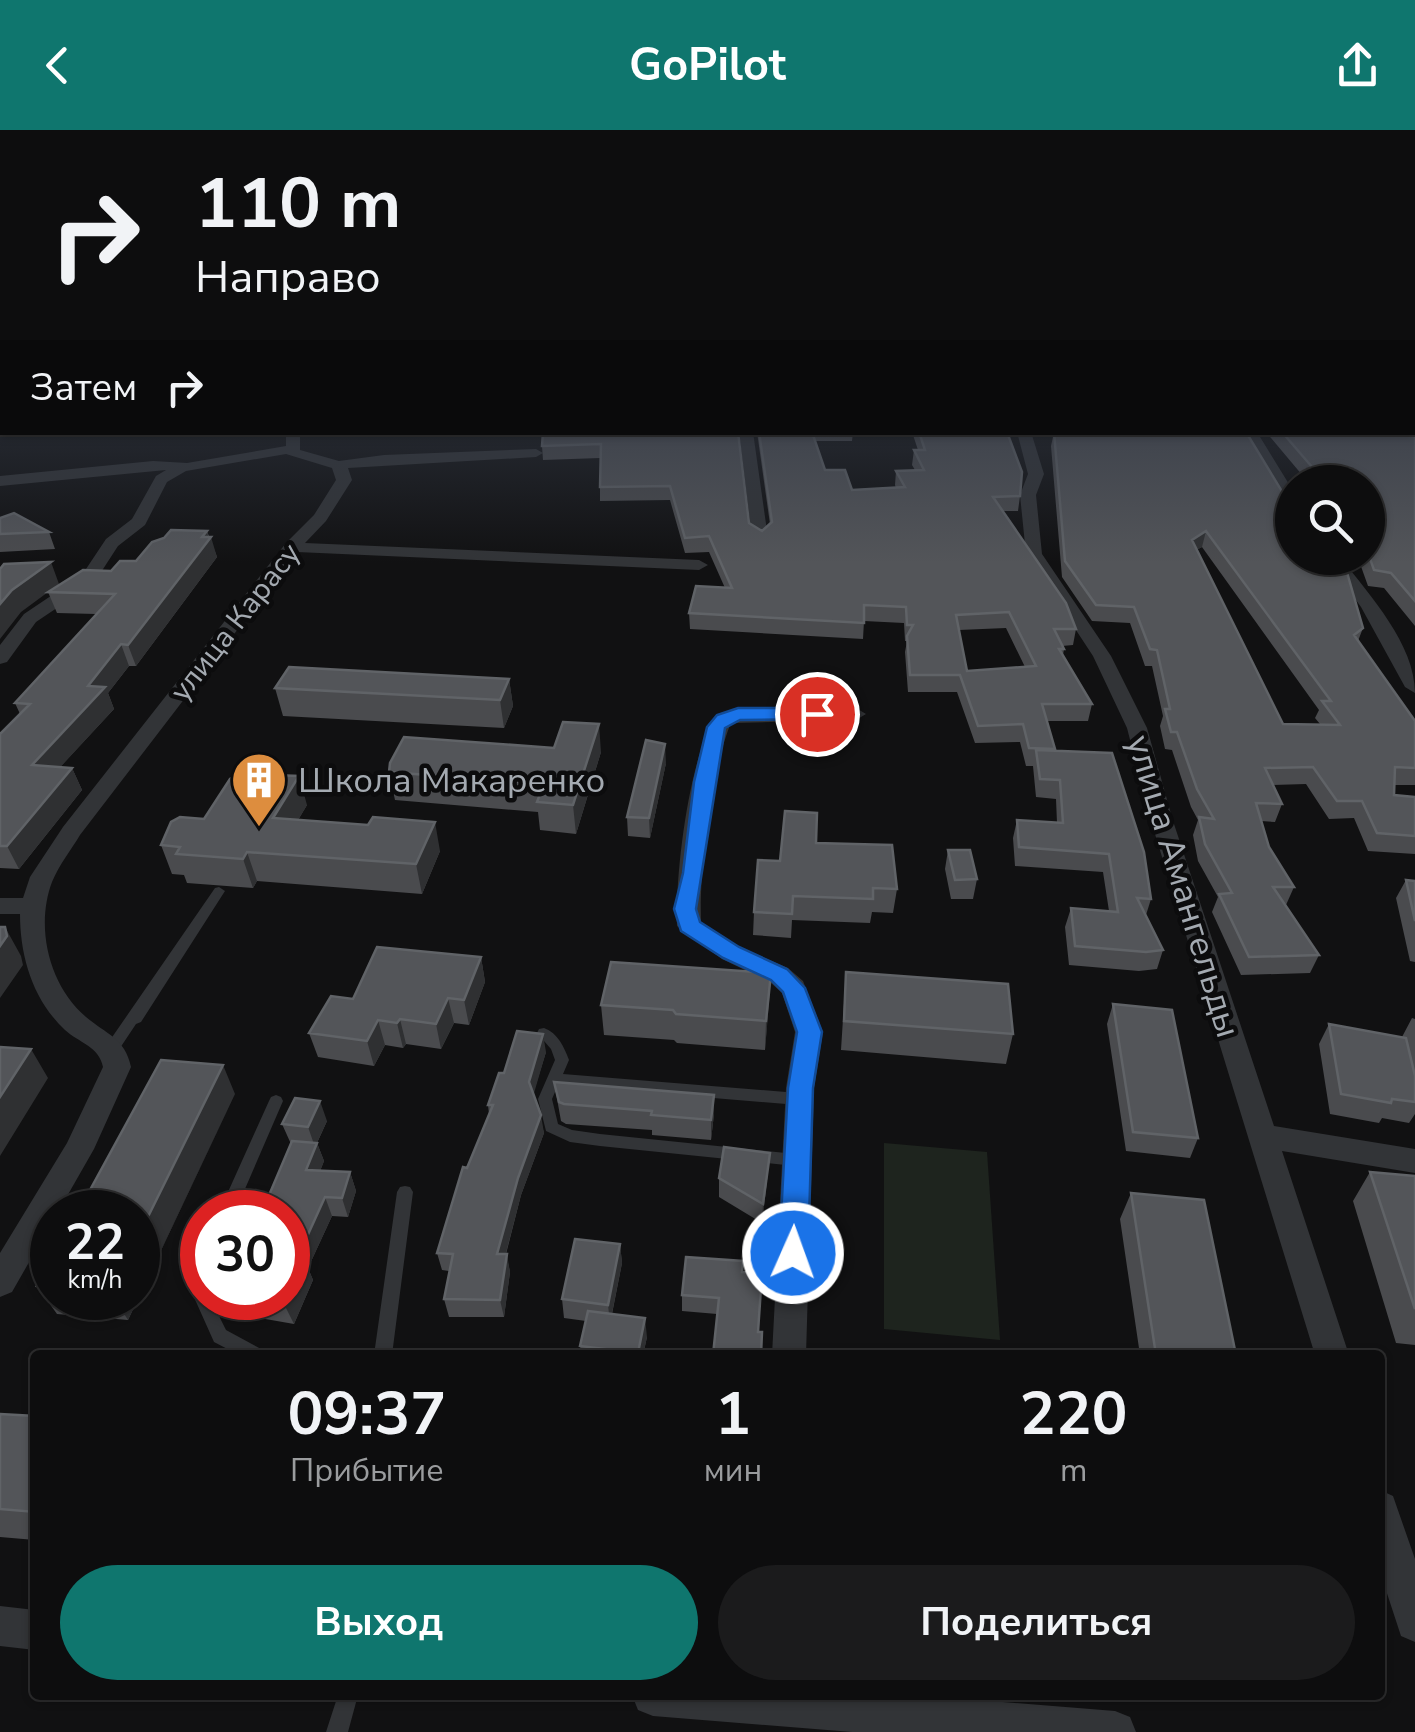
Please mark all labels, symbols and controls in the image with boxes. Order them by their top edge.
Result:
text: GoPilot [629,35,786,96]
icon: back [30,38,85,93]
icon: share [1330,38,1385,93]
text: 110 m [195,156,401,252]
icon: right [30,170,160,300]
text: Направо [195,247,381,308]
icon: right [157,360,212,415]
text: Затем [30,362,137,413]
map controls [1275,465,1385,575]
button: search [1275,465,1385,575]
street label: улица Карасу [161,534,310,710]
pin [775,672,860,757]
icon: arrive [790,687,845,742]
street label: улица Амангельды [1115,729,1252,1043]
building icon: Школа Макаренко [229,750,289,829]
place label: Школа Макаренко [298,757,605,804]
speed limit sign: 30 [180,1190,310,1320]
position arrow [741,1201,845,1305]
text: 22 [65,1208,125,1277]
text: km/h [67,1263,123,1297]
text: 09:37 [287,1373,446,1455]
text: 1 [715,1373,751,1455]
text: 220 [1020,1373,1128,1455]
text: Прибытие [290,1449,444,1492]
text: мин [704,1449,762,1492]
text: m [1060,1449,1087,1492]
button: Выход [60,1565,698,1680]
button: Поделиться [718,1565,1355,1680]

